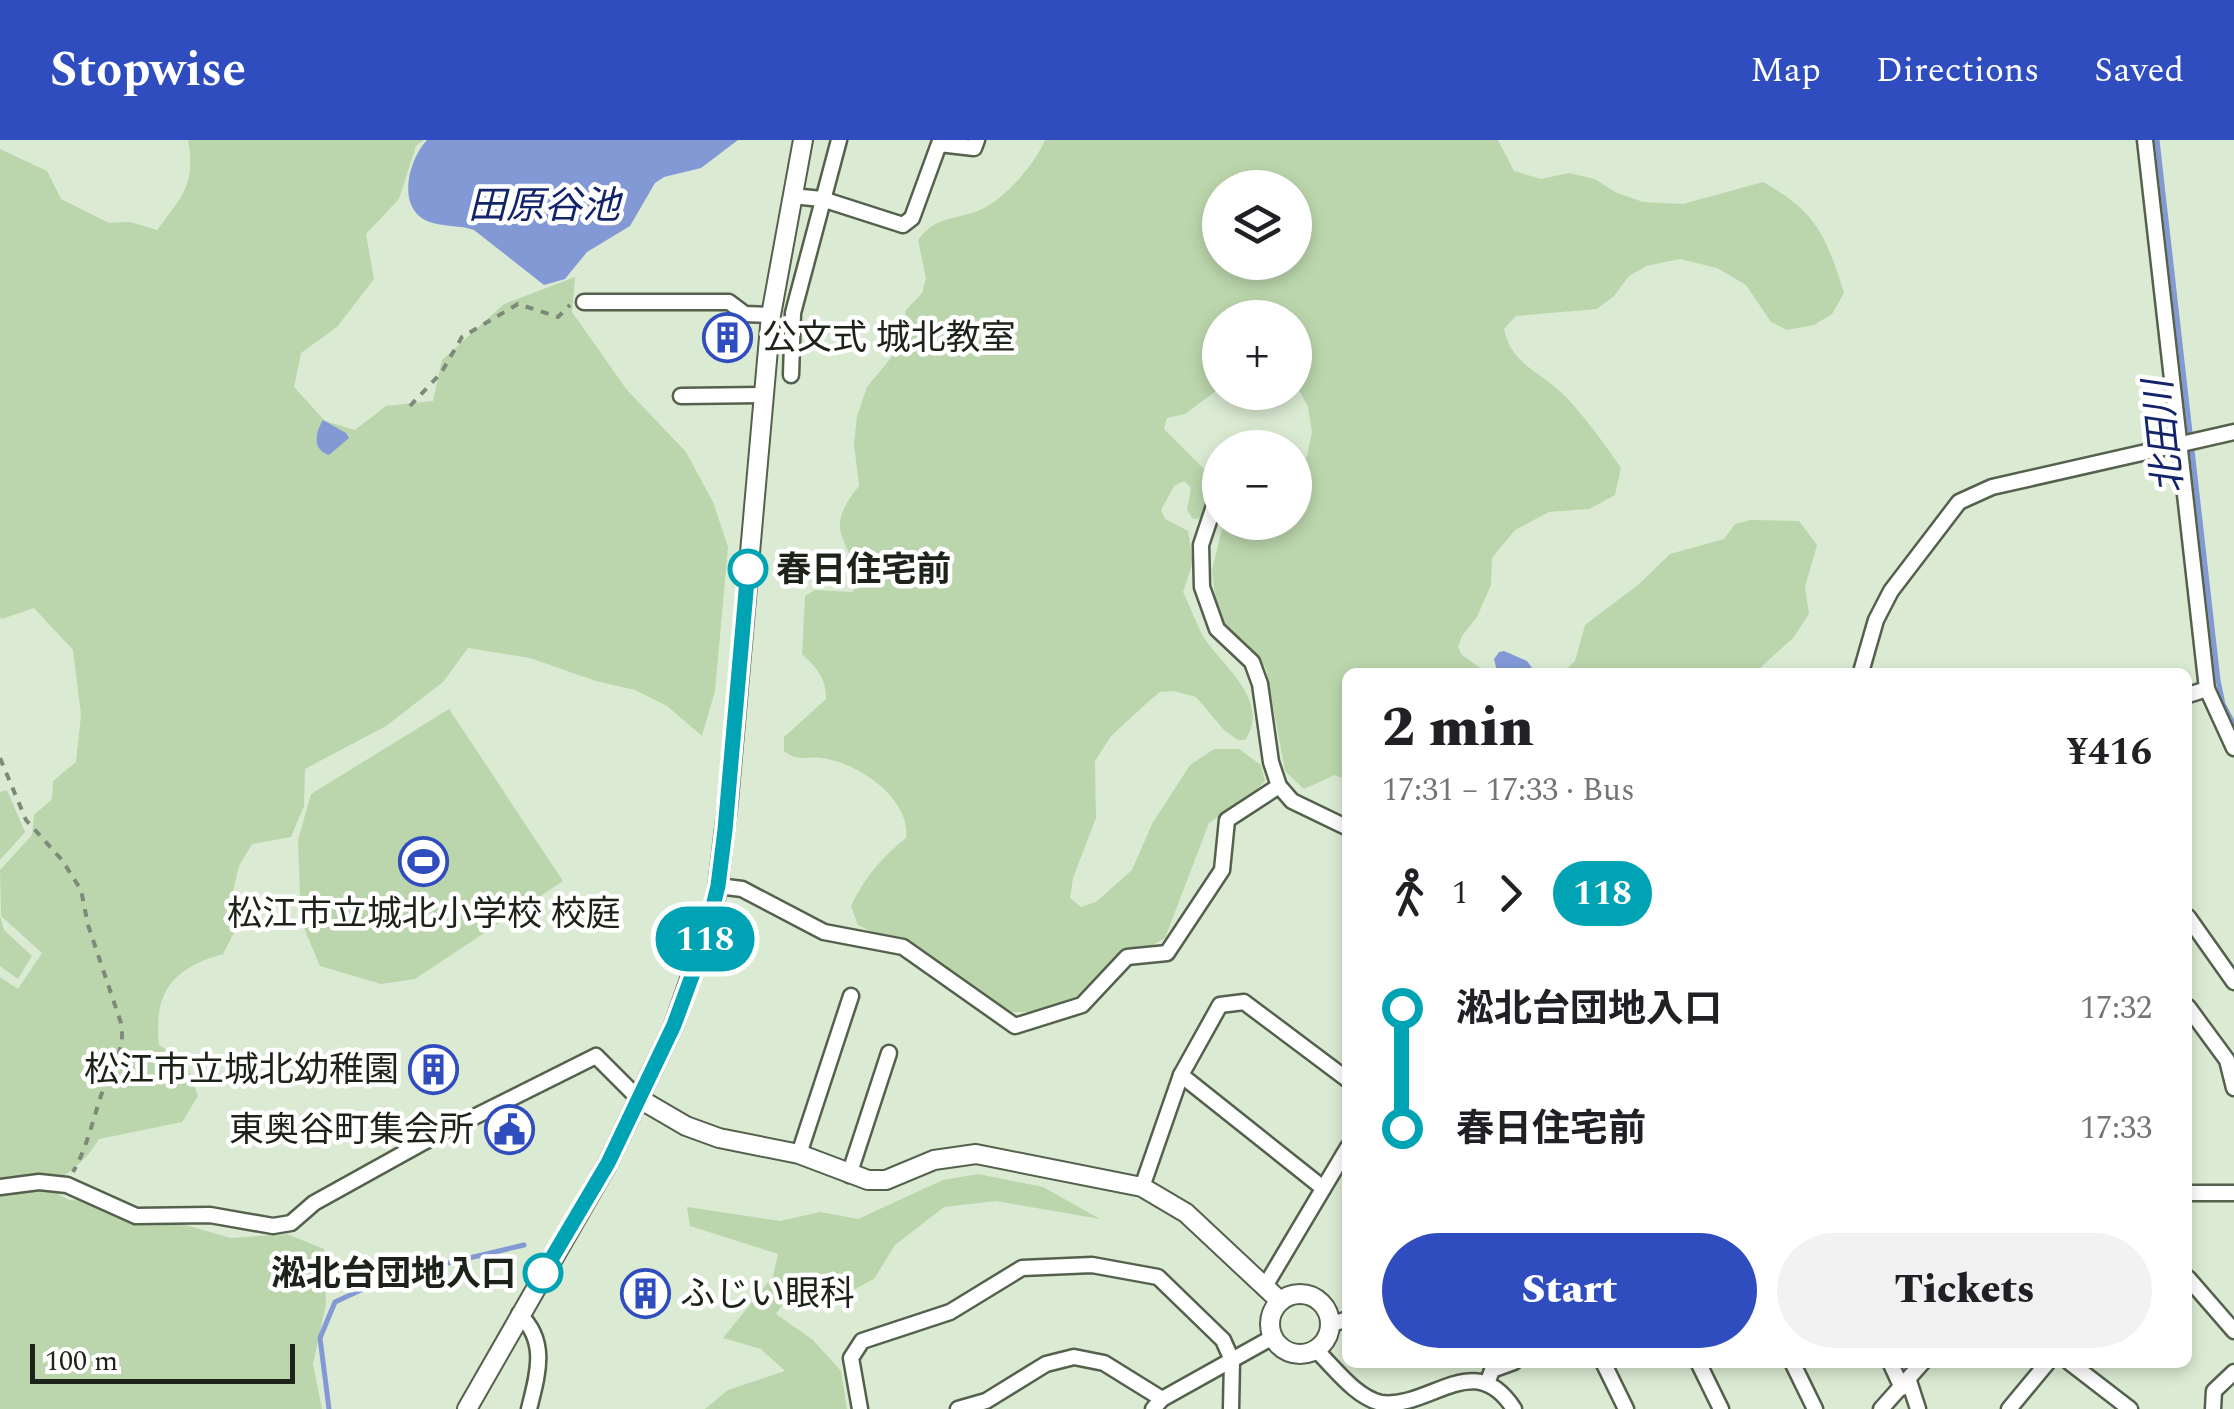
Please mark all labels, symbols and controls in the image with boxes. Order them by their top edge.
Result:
text: Stopwise [50,34,246,107]
text: Map [1750,44,1821,97]
text: Directions [1876,44,2039,97]
text: Saved [2094,44,2184,97]
map controls [1202,170,1312,540]
button: layers [1202,170,1312,280]
water label: 田原谷池 [468,178,624,236]
button: + [1202,300,1312,410]
building icon: 公文式 城北教室 [701,311,753,363]
place label: 公文式 城北教室 [762,312,1016,365]
water label: 北田川 [2130,373,2200,497]
button: − [1202,430,1312,540]
place label: 春日住宅前 [776,544,951,597]
marker: 春日住宅前 [729,550,767,588]
text: 2 min [1382,687,1534,770]
text: ¥416 [2067,724,2152,782]
text: 17:31 – 17:33 · Bus [1382,766,1635,815]
sports icon: 松江市立城北小学校 校庭 [398,835,450,887]
icon: walk [1382,866,1437,921]
icon: forward [1483,866,1538,921]
text: 118 [1573,867,1632,920]
text: 1 [1452,869,1468,918]
place label: 松江市立城北小学校 校庭 [227,888,621,941]
line badge: 118 [648,906,762,972]
text: 118 [676,913,734,966]
text: 淞北台団地入口 [1456,981,1722,1039]
text: 17:32 [2080,984,2152,1033]
building icon: 松江市立城北幼稚園 [408,1043,460,1095]
place label: 松江市立城北幼稚園 [84,1044,399,1097]
text: 春日住宅前 [1456,1101,1646,1159]
public building icon: 東奥谷町集会所 [483,1103,535,1155]
place label: 東奥谷町集会所 [229,1104,474,1157]
text: 17:33 [2080,1104,2152,1153]
button: Start [1382,1233,1757,1348]
button: Tickets [1777,1233,2152,1348]
place label: 淞北台団地入口 [271,1248,516,1301]
marker: 淞北台団地入口 [524,1254,562,1292]
building icon: ふじい眼科 [619,1267,671,1319]
place label: ふじい眼科 [680,1268,855,1321]
scale bar [30,1339,295,1384]
text: 100 m [45,1340,118,1383]

